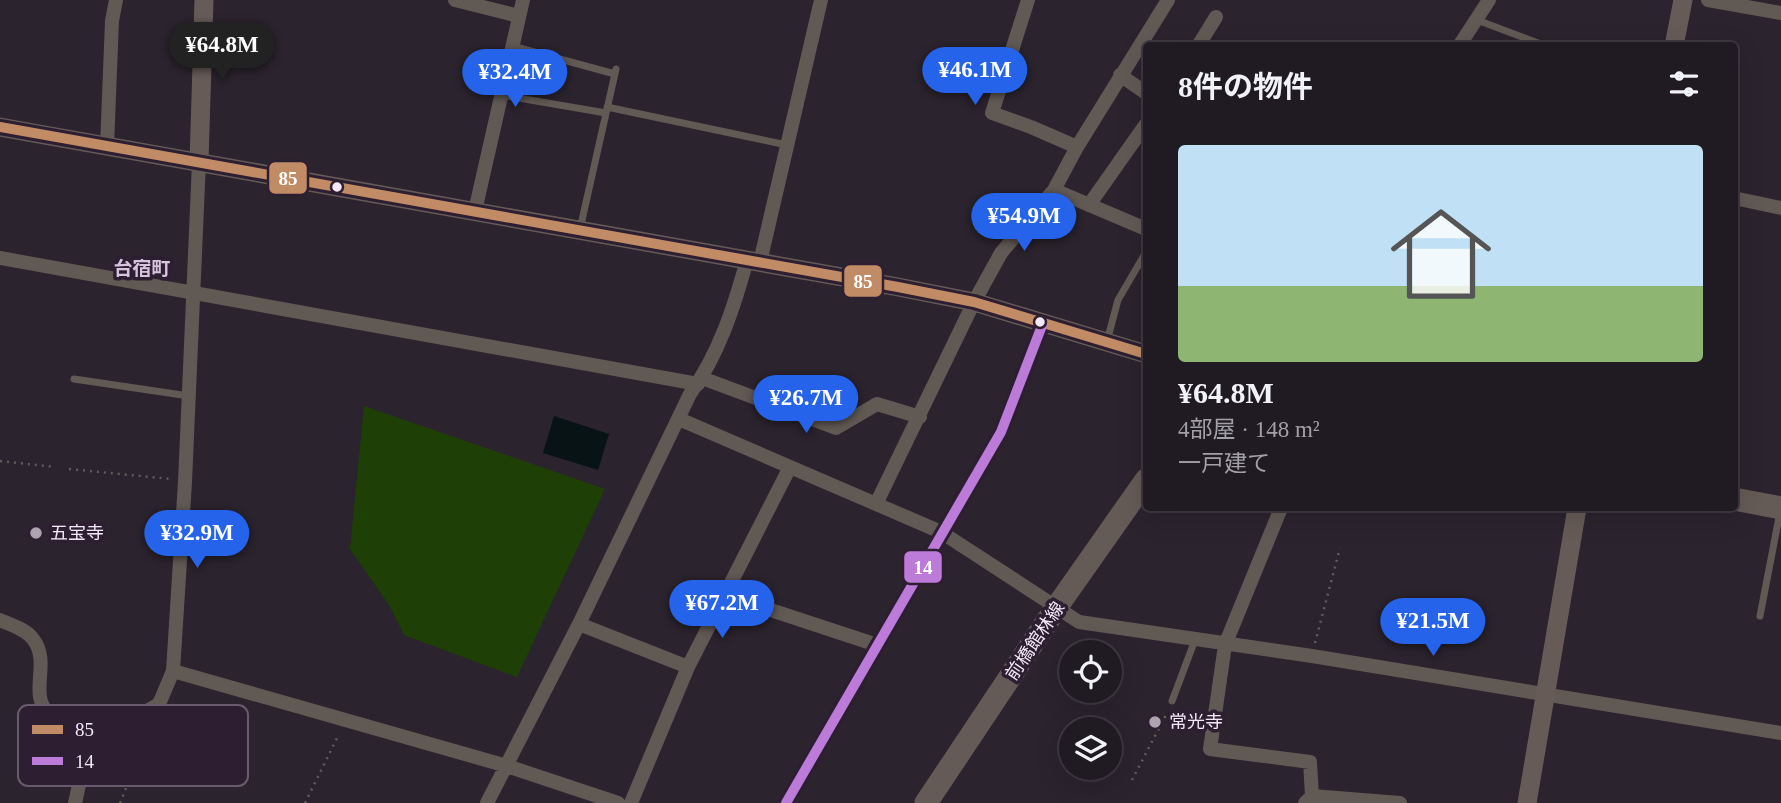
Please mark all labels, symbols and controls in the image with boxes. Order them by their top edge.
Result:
pin: ¥64.8M [165,22,279,82]
text: ¥64.8M [185,32,259,57]
pin: ¥46.1M [918,48,1032,107]
pin: ¥32.4M [458,50,572,109]
text: ¥46.1M [938,57,1012,82]
text: ¥32.4M [478,59,552,84]
icon: filters [1665,65,1703,103]
text: 8件の物件 [1178,70,1313,103]
line badge: 85 [268,161,308,195]
text: 85 [279,168,298,189]
unlabelled marker [330,180,344,194]
icon: home [1378,191,1504,317]
pin: ¥54.9M [967,194,1081,253]
text: ¥54.9M [987,203,1061,228]
district label: 台宿町 [113,258,171,279]
line badge: 85 [843,264,883,298]
text: 85 [854,271,873,292]
unlabelled marker [1033,315,1047,329]
pin: ¥26.7M [749,376,863,435]
text: ¥64.8M [1178,376,1274,409]
text: ¥26.7M [769,385,843,410]
text: 4部屋 · 148 m² [1178,417,1320,442]
text: 一戸建て [1178,451,1270,476]
pin: ¥32.9M [140,510,254,570]
text: ¥32.9M [160,520,234,545]
place label: 五宝寺 [50,523,104,543]
marker: 五宝寺 [28,525,44,541]
line badge: 14 [903,550,943,584]
text: 14 [914,557,933,578]
pin: ¥67.2M [665,580,779,640]
text: ¥67.2M [685,590,759,615]
street label: 前橋館林線 [1002,598,1068,684]
pin: ¥21.5M [1376,598,1490,658]
text: ¥21.5M [1396,608,1470,633]
map controls [1059,640,1122,780]
button: locate [1059,640,1122,703]
legend [18,705,248,786]
place label: 常光寺 [1169,712,1223,732]
marker: 常光寺 [1147,714,1163,730]
button: layers [1059,717,1122,780]
text: 85 [75,719,94,740]
text: 14 [75,751,95,772]

